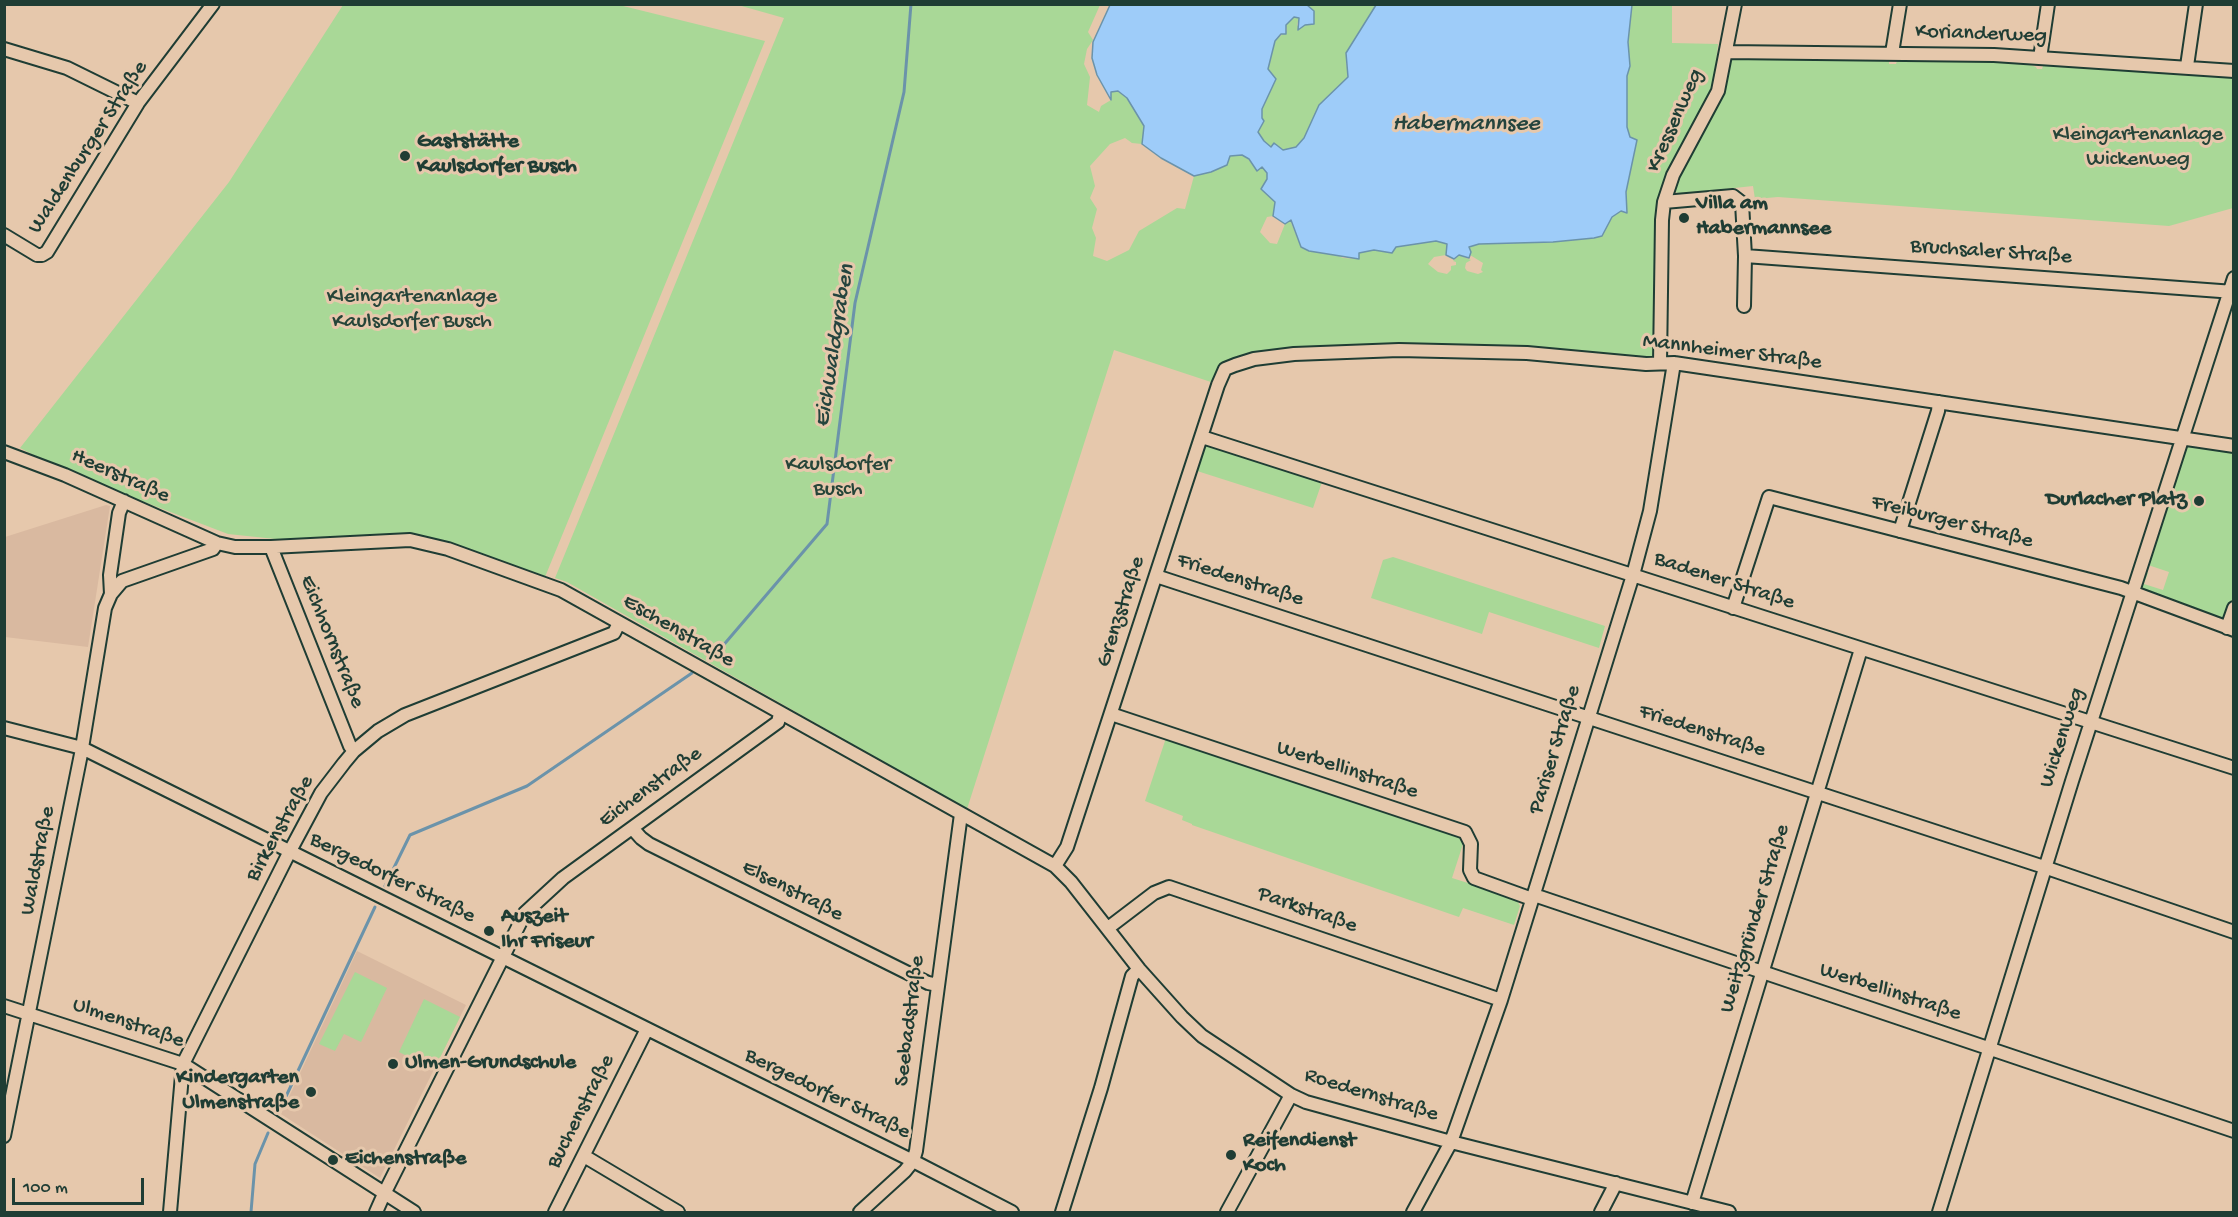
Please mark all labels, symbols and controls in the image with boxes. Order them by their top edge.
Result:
street label: Korianderweg [1915,20,2047,50]
street label: Waldenburger Straße [23,57,155,239]
street label: Kressenweg [1642,65,1710,177]
water label: Habermannsee [1392,111,1540,139]
park label: Kleingartenanlage Wickenweg [2053,123,2223,174]
place label: Gaststätte Kaulsdorfer Busch [417,130,577,182]
marker: Gaststätte Kaulsdorfer Busch [398,149,412,163]
place label: Villa am Habermannsee [1696,192,1831,243]
marker: Villa am Habermannsee [1677,211,1691,225]
street label: Bruchsaler Straße [1909,234,2073,272]
water label: Eichwaldgraben [809,263,863,429]
park label: Kleingartenanlage Kaulsdorfer Busch [327,285,497,336]
street label: Mannheimer Straße [1641,329,1823,377]
street label: Heerstraße [67,444,173,510]
park label: Kaulsdorfer Busch [785,453,891,505]
place label: Durlacher Platz [2046,488,2187,514]
street label: Freiburger Straße [1868,490,2036,556]
marker: Durlacher Platz [2192,494,2206,508]
street label: Badener Straße [1650,547,1798,617]
street label: Friedenstraße [1173,548,1307,614]
street label: Grenzstraße [1092,553,1152,671]
street label: Eichhornstraße [292,572,370,712]
street label: Eschenstraße [617,589,739,675]
street label: Pariser Straße [1524,682,1588,818]
street label: Wickenweg [2034,685,2092,791]
street label: Friedenstraße [1635,699,1769,765]
street label: Werbellinstraße [1273,736,1421,806]
street label: Eichenstraße [594,742,708,834]
street label: Birkenstraße [241,771,321,887]
street label: Waldstraße [16,804,62,918]
street label: Weitzgründer Straße [1715,822,1797,1016]
street label: Bergedorfer Straße [305,827,479,931]
street label: Elsenstraße [737,855,847,929]
street label: Parkstraße [1254,882,1360,940]
place label: Auszeit Ihr Friseur [501,905,592,956]
marker: Auszeit Ihr Friseur [482,924,496,938]
street label: Seebadstraße [890,954,932,1088]
street label: Werbellinstraße [1816,958,1964,1028]
street label: Ulmenstraße [68,993,188,1055]
street label: Bergedorfer Straße [740,1043,914,1147]
place label: Ulmen-Grundschule [405,1051,576,1077]
street label: Buchenstraße [542,1051,622,1173]
marker: Ulmen-Grundschule [386,1057,400,1071]
street label: Roedernstraße [1301,1063,1441,1129]
place label: Kindergarten Ulmenstraße [176,1066,299,1118]
marker: Kindergarten Ulmenstraße [304,1085,318,1099]
place label: Reifendienst Koch [1243,1129,1356,1180]
place label: Eichenstraße [345,1147,466,1173]
marker: Reifendienst Koch [1224,1148,1238,1162]
marker: Eichenstraße [326,1153,340,1167]
scale bar [15,1166,147,1204]
text: 100 m [23,1178,68,1199]

